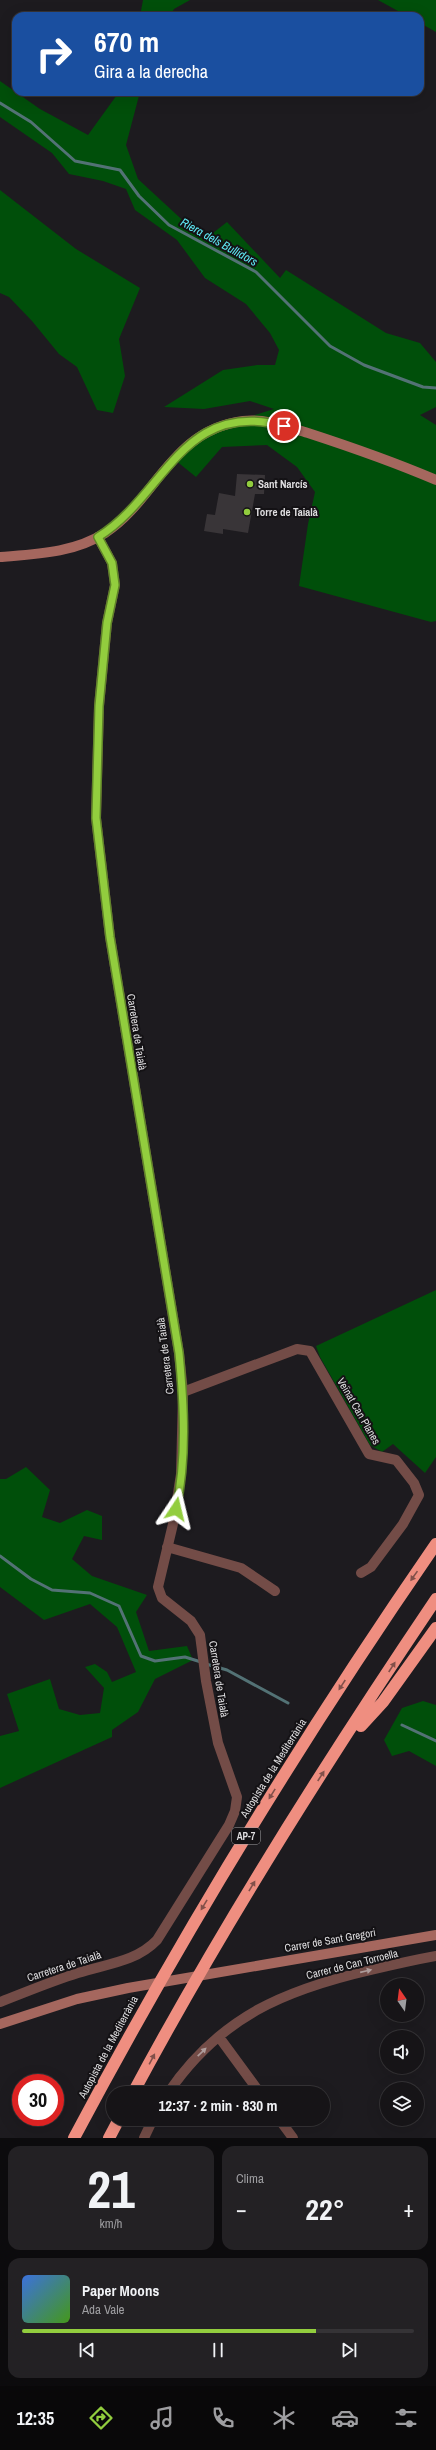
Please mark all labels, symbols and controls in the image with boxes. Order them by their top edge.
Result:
text: 670 m [94,23,159,61]
icon: right [28,28,80,80]
text: Gira a la derecha [94,59,208,84]
water label: Riera dels Bullidors [178,214,260,270]
pin [267,409,301,443]
icon: arrive [273,415,295,437]
place label: Sant Narcís [258,477,308,491]
marker: Sant Narcís [245,479,255,489]
place label: Torre de Taialà [255,505,318,519]
marker: Torre de Taialà [242,507,252,517]
street label: Carretera de Taialà [124,993,150,1071]
street label: Carretera de Taialà [153,1317,177,1395]
street label: Veïnat Can Planes [334,1375,384,1447]
position arrow [155,1488,197,1530]
one-way arrow [410,1571,418,1582]
street label: Carretera de Taialà [206,1640,232,1718]
one-way arrow [388,1661,396,1672]
one-way arrow [338,1680,346,1690]
street label: Autopista de la Mediterrània [236,1716,309,1821]
one-way arrow [318,1770,325,1782]
one-way arrow [268,1789,276,1799]
road number: AP-7 [232,1828,260,1844]
one-way arrow [249,1880,256,1892]
one-way arrow [200,1900,208,1910]
street label: Carrer de Sant Gregori [283,1925,377,1955]
street label: Carrer de Can Torroella [305,1946,399,1982]
street label: Carretera de Taialà [25,1947,103,1985]
one-way arrow [360,1968,372,1974]
north arrow [380,1978,424,2022]
map controls [380,1978,424,2126]
street label: Autopista de la Mediterrània [75,1993,141,2101]
button: sound [380,2030,424,2074]
one-way arrow [197,2047,207,2057]
one-way arrow [148,2053,155,2064]
speed limit sign: 30 [12,2074,64,2126]
button: layers [380,2082,424,2126]
text: 12:37 · 2 min · 830 m [159,2095,277,2116]
text: 21 [87,2154,135,2224]
text: Clima [236,2170,264,2187]
text: 22° [305,2189,345,2229]
text: − [236,2194,247,2224]
text: + [403,2194,414,2224]
text: km/h [99,2215,123,2232]
text: Paper Moons [82,2280,159,2301]
text: Ada Vale [82,2301,124,2318]
icon: previous [76,2339,98,2361]
icon: pause [207,2339,229,2361]
icon: next [338,2339,360,2361]
icon: directions [87,2404,115,2432]
icon: music [148,2404,176,2432]
icon: phone [209,2404,237,2432]
icon: climate [270,2404,298,2432]
icon: car [331,2404,359,2432]
icon: filters [392,2404,420,2432]
text: 12:35 [16,2406,54,2431]

